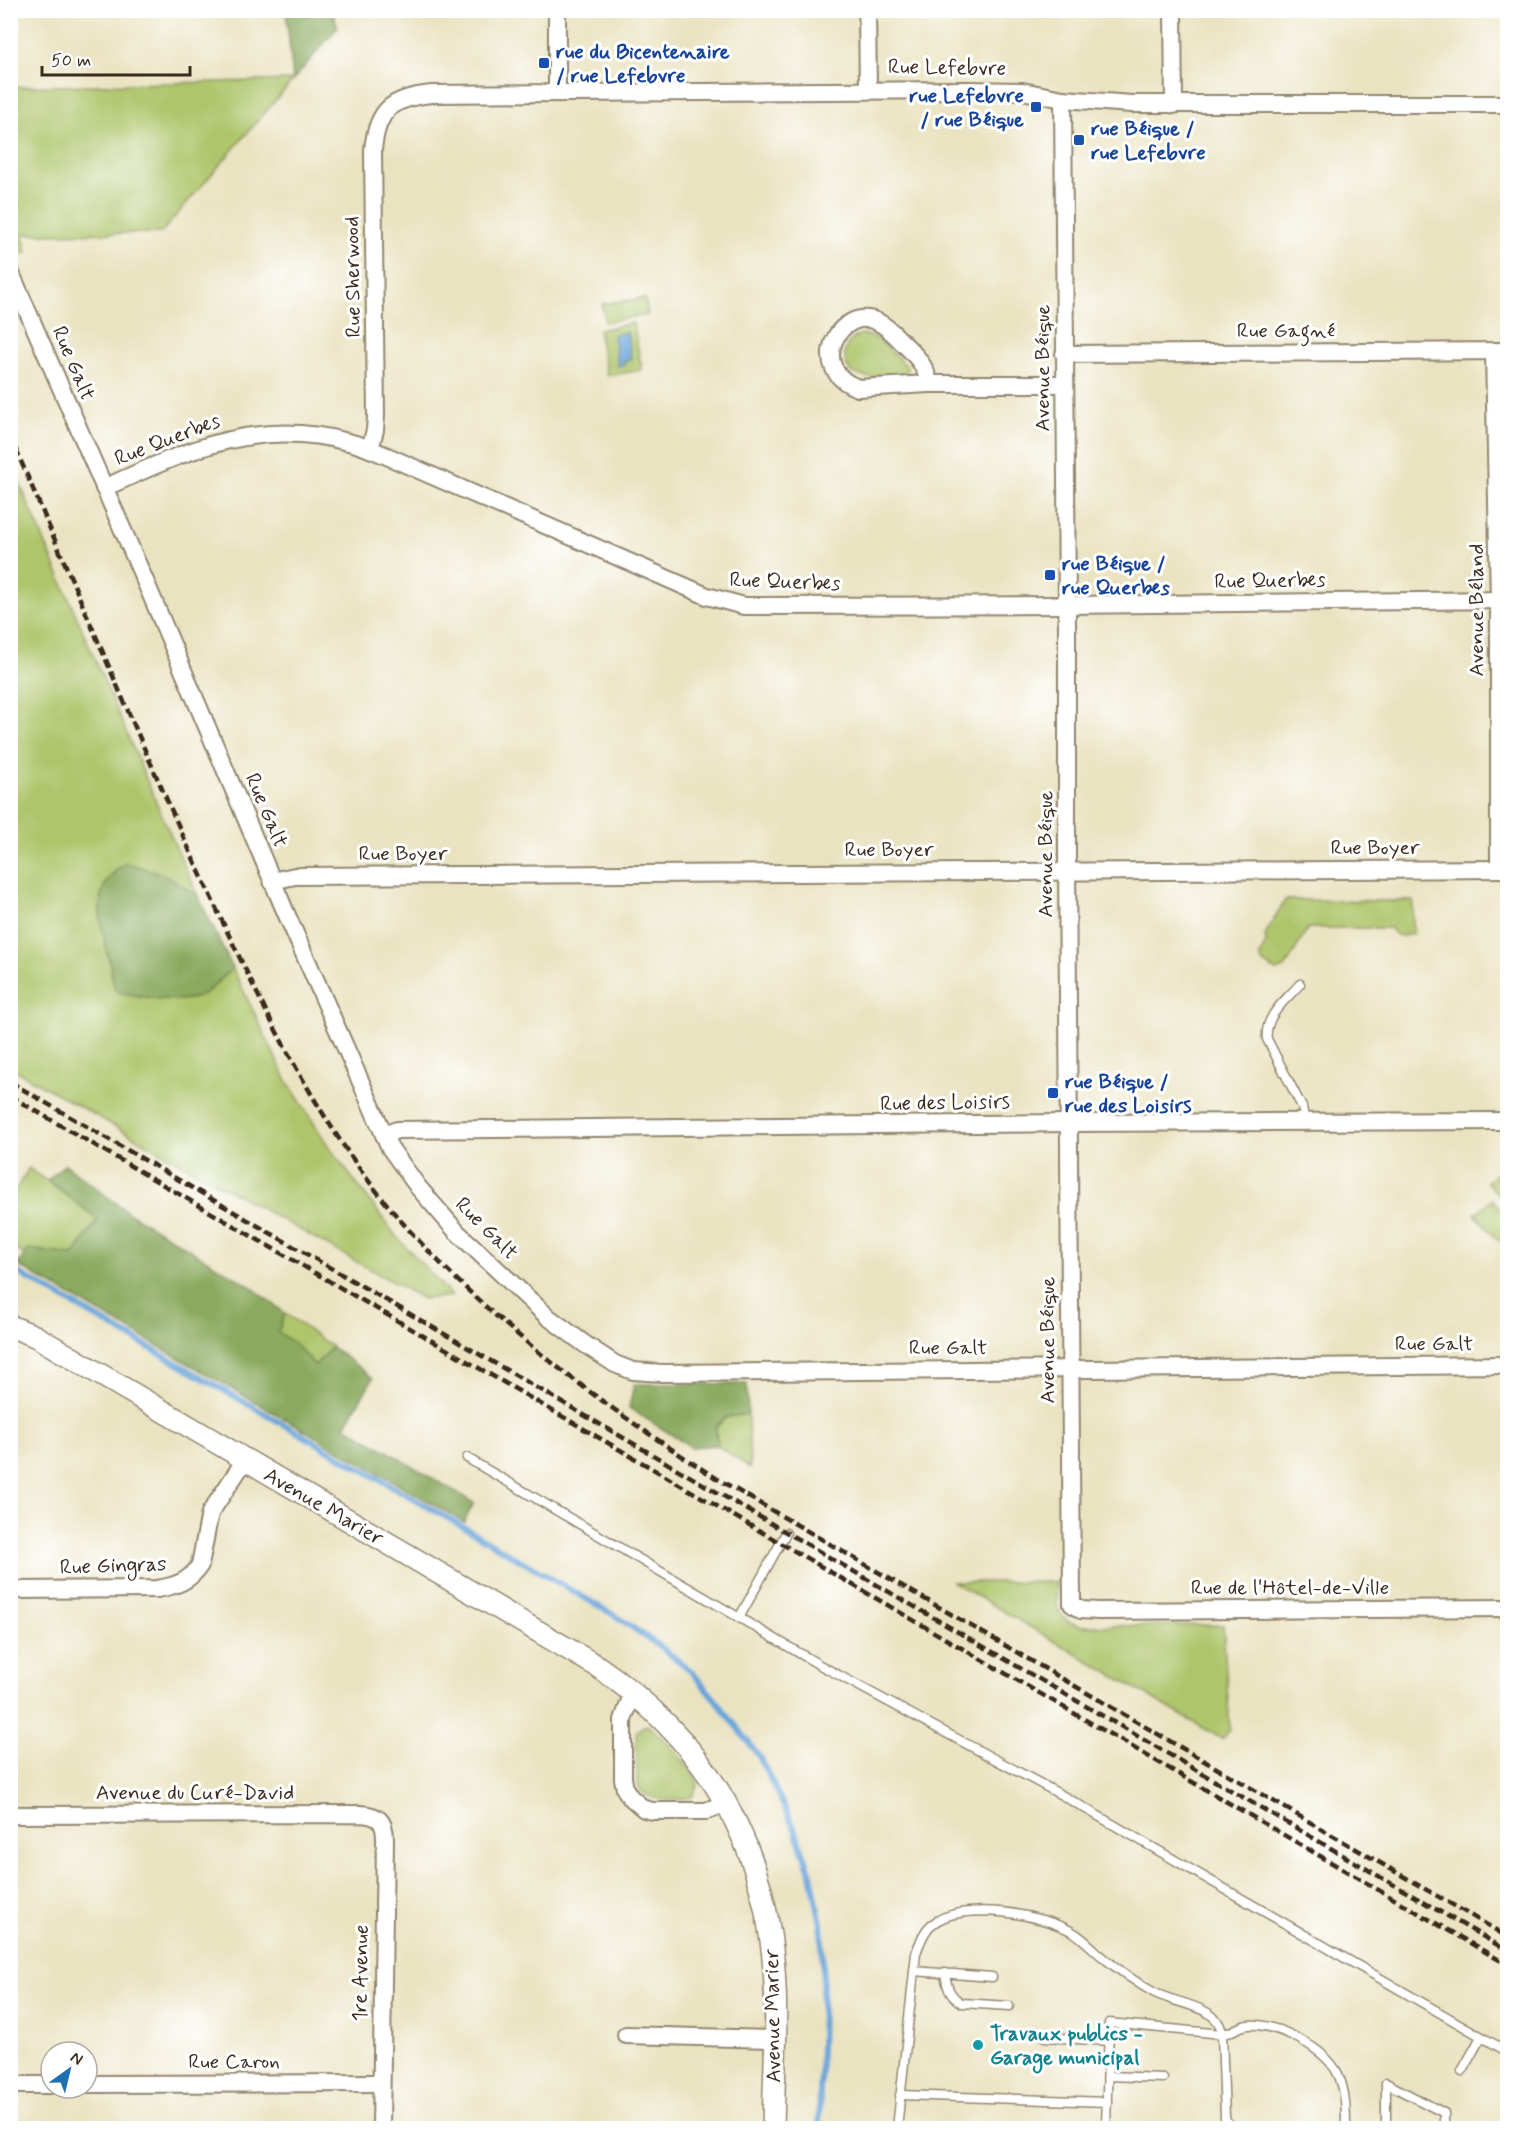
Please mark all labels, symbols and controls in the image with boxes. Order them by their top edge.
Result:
place label: rue du Bicentenaire / rue Lefebvre [556,38,730,90]
scale bar [42,39,190,77]
text: 50 m [51,49,91,73]
street label: Rue Lefebvre [888,53,1006,83]
marker: rue du Bicentenaire / rue Lefebvre [537,56,551,70]
place label: rue Lefebvre / rue Béique [909,82,1024,134]
marker: rue Lefebvre / rue Béique [1029,100,1043,114]
place label: rue Béique / rue Lefebvre [1091,115,1206,167]
marker: rue Béique / rue Lefebvre [1072,133,1086,147]
street label: Rue Sherwood [338,216,368,338]
street label: Avenue Béique [1029,304,1057,431]
street label: Rue Gagné [1237,317,1335,347]
street label: Rue Galt [45,322,101,405]
street label: Rue Querbes [111,407,224,473]
street label: Avenue Béland [1463,544,1491,676]
place label: rue Béique / rue Querbes [1062,550,1170,602]
street label: Rue Querbes [729,566,841,598]
street label: Rue Querbes [1214,566,1326,596]
marker: rue Béique / rue Querbes [1043,568,1057,582]
street label: Rue Galt [238,769,294,852]
street label: Avenue Béique [1032,790,1060,917]
street label: Rue Boyer [1330,834,1420,862]
street label: Rue Boyer [844,836,934,864]
street label: Rue Boyer [358,840,448,868]
place label: rue Béique / rue des Loisirs [1065,1068,1192,1120]
marker: rue Béique / rue des Loisirs [1046,1086,1060,1100]
street label: Rue des Loisirs [880,1088,1010,1118]
street label: Rue Galt [449,1191,524,1266]
street label: Avenue Béique [1034,1276,1062,1403]
street label: Rue Galt [1395,1330,1473,1358]
street label: Rue Galt [909,1334,987,1362]
street label: Avenue Marier [259,1461,389,1553]
street label: Rue Gingras [59,1550,167,1583]
street label: Rue de l'Hôtel-de-Ville [1191,1574,1389,1602]
street label: Avenue du Curé-David [96,1779,294,1807]
street label: 1re Avenue [346,1924,376,2022]
street label: Avenue Marier [758,1949,788,2083]
place label: Travaux publics - Garage municipal [990,2020,1143,2074]
marker: Travaux publics - Garage municipal [971,2038,985,2052]
north arrow [39,2040,99,2100]
text: N [66,2047,87,2070]
street label: Rue Caron [188,2048,280,2076]

